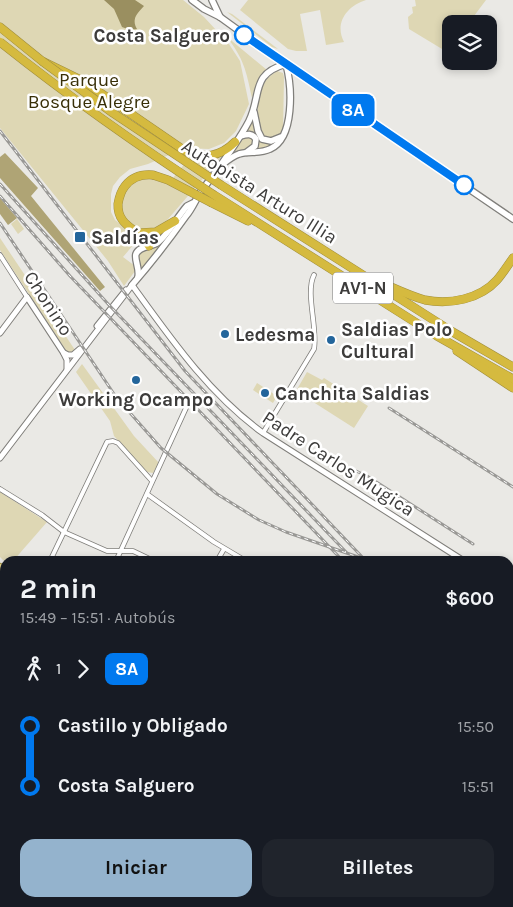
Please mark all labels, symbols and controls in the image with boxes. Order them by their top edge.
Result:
map controls [442,15,497,70]
button: layers [442,15,497,70]
place label: Costa Salguero [94,25,230,47]
marker: Costa Salguero [234,25,254,45]
park label: Parque Bosque Alegre [28,69,150,113]
line badge: 8A [330,94,376,126]
text: 8A [342,99,364,121]
street label: Autopista Arturo Illia [178,135,341,249]
unlabelled marker [454,175,474,195]
place label: Saldías [91,227,159,249]
marker: Saldías [73,230,87,244]
street label: Chonino [19,267,77,340]
road number: AV1-N [333,272,393,304]
place label: Saldias Polo Cultural [341,319,452,363]
place label: Ledesma [235,324,315,346]
marker: Ledesma [219,328,231,340]
marker: Saldias Polo Cultural [325,334,337,346]
marker: Working Ocampo [130,374,142,386]
place label: Canchita Saldias [275,383,430,405]
marker: Canchita Saldias [259,387,271,399]
place label: Working Ocampo [58,389,214,411]
street label: Padre Carlos Mugica [258,406,419,521]
text: 2 min [20,572,97,605]
text: $600 [445,588,494,610]
text: 15:49 – 15:51 · Autobús [20,608,175,627]
icon: walk [20,655,48,683]
icon: forward [69,655,97,683]
text: 8A [115,658,138,680]
text: 1 [56,659,61,678]
text: Castillo y Obligado [58,715,228,737]
text: 15:50 [457,717,494,736]
text: Costa Salguero [58,775,195,797]
text: 15:51 [462,777,494,796]
button: Iniciar [20,839,252,897]
button: Billetes [262,839,494,897]

